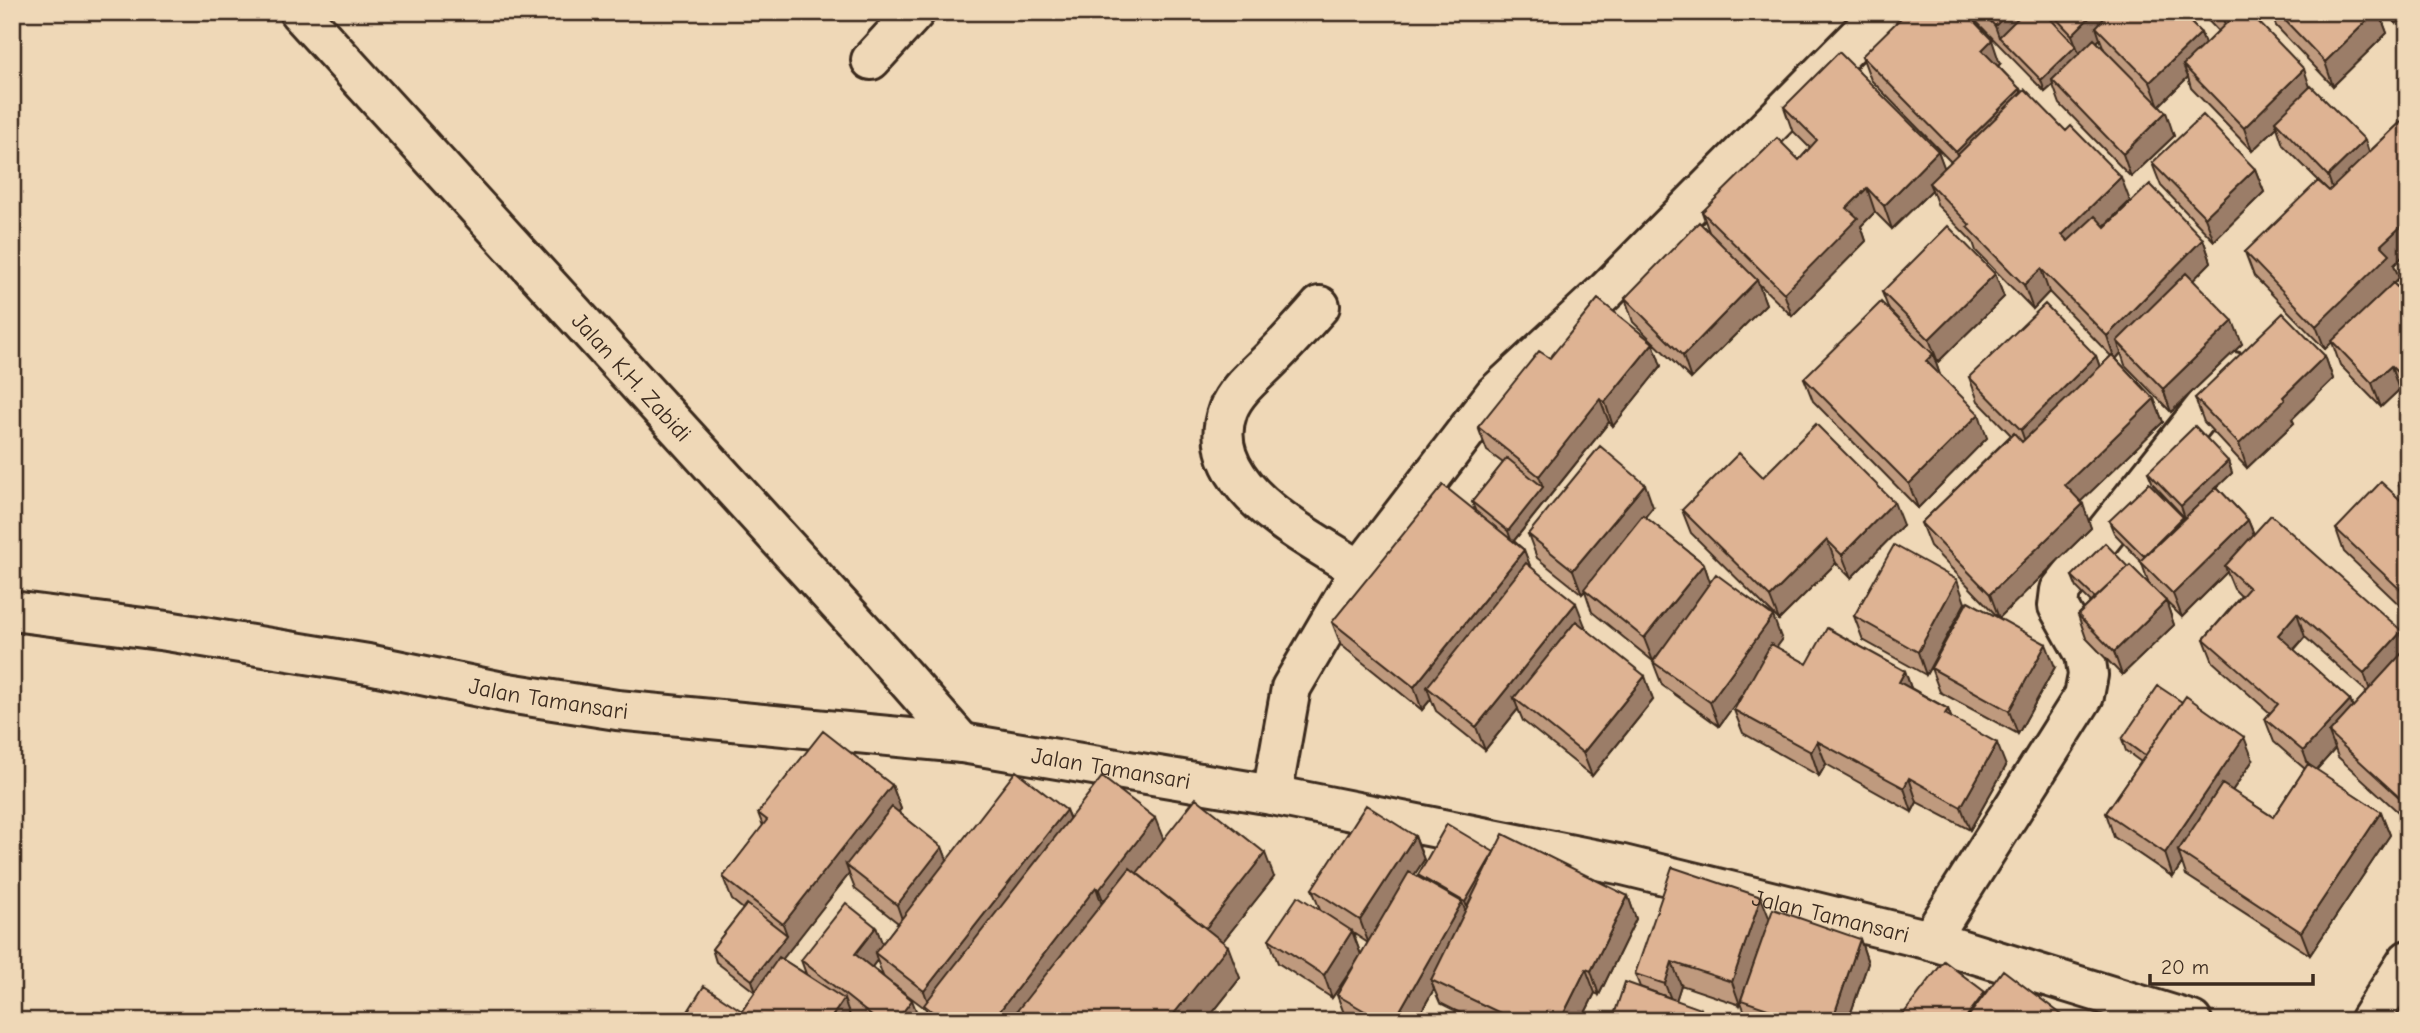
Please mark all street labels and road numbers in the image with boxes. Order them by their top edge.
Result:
street label: Jalan K.H. Zabidi [566,307,697,447]
street label: Jalan Tamansari [467,672,629,725]
street label: Jalan Tamansari [1030,741,1193,795]
street label: Jalan Tamansari [1749,884,1912,948]

